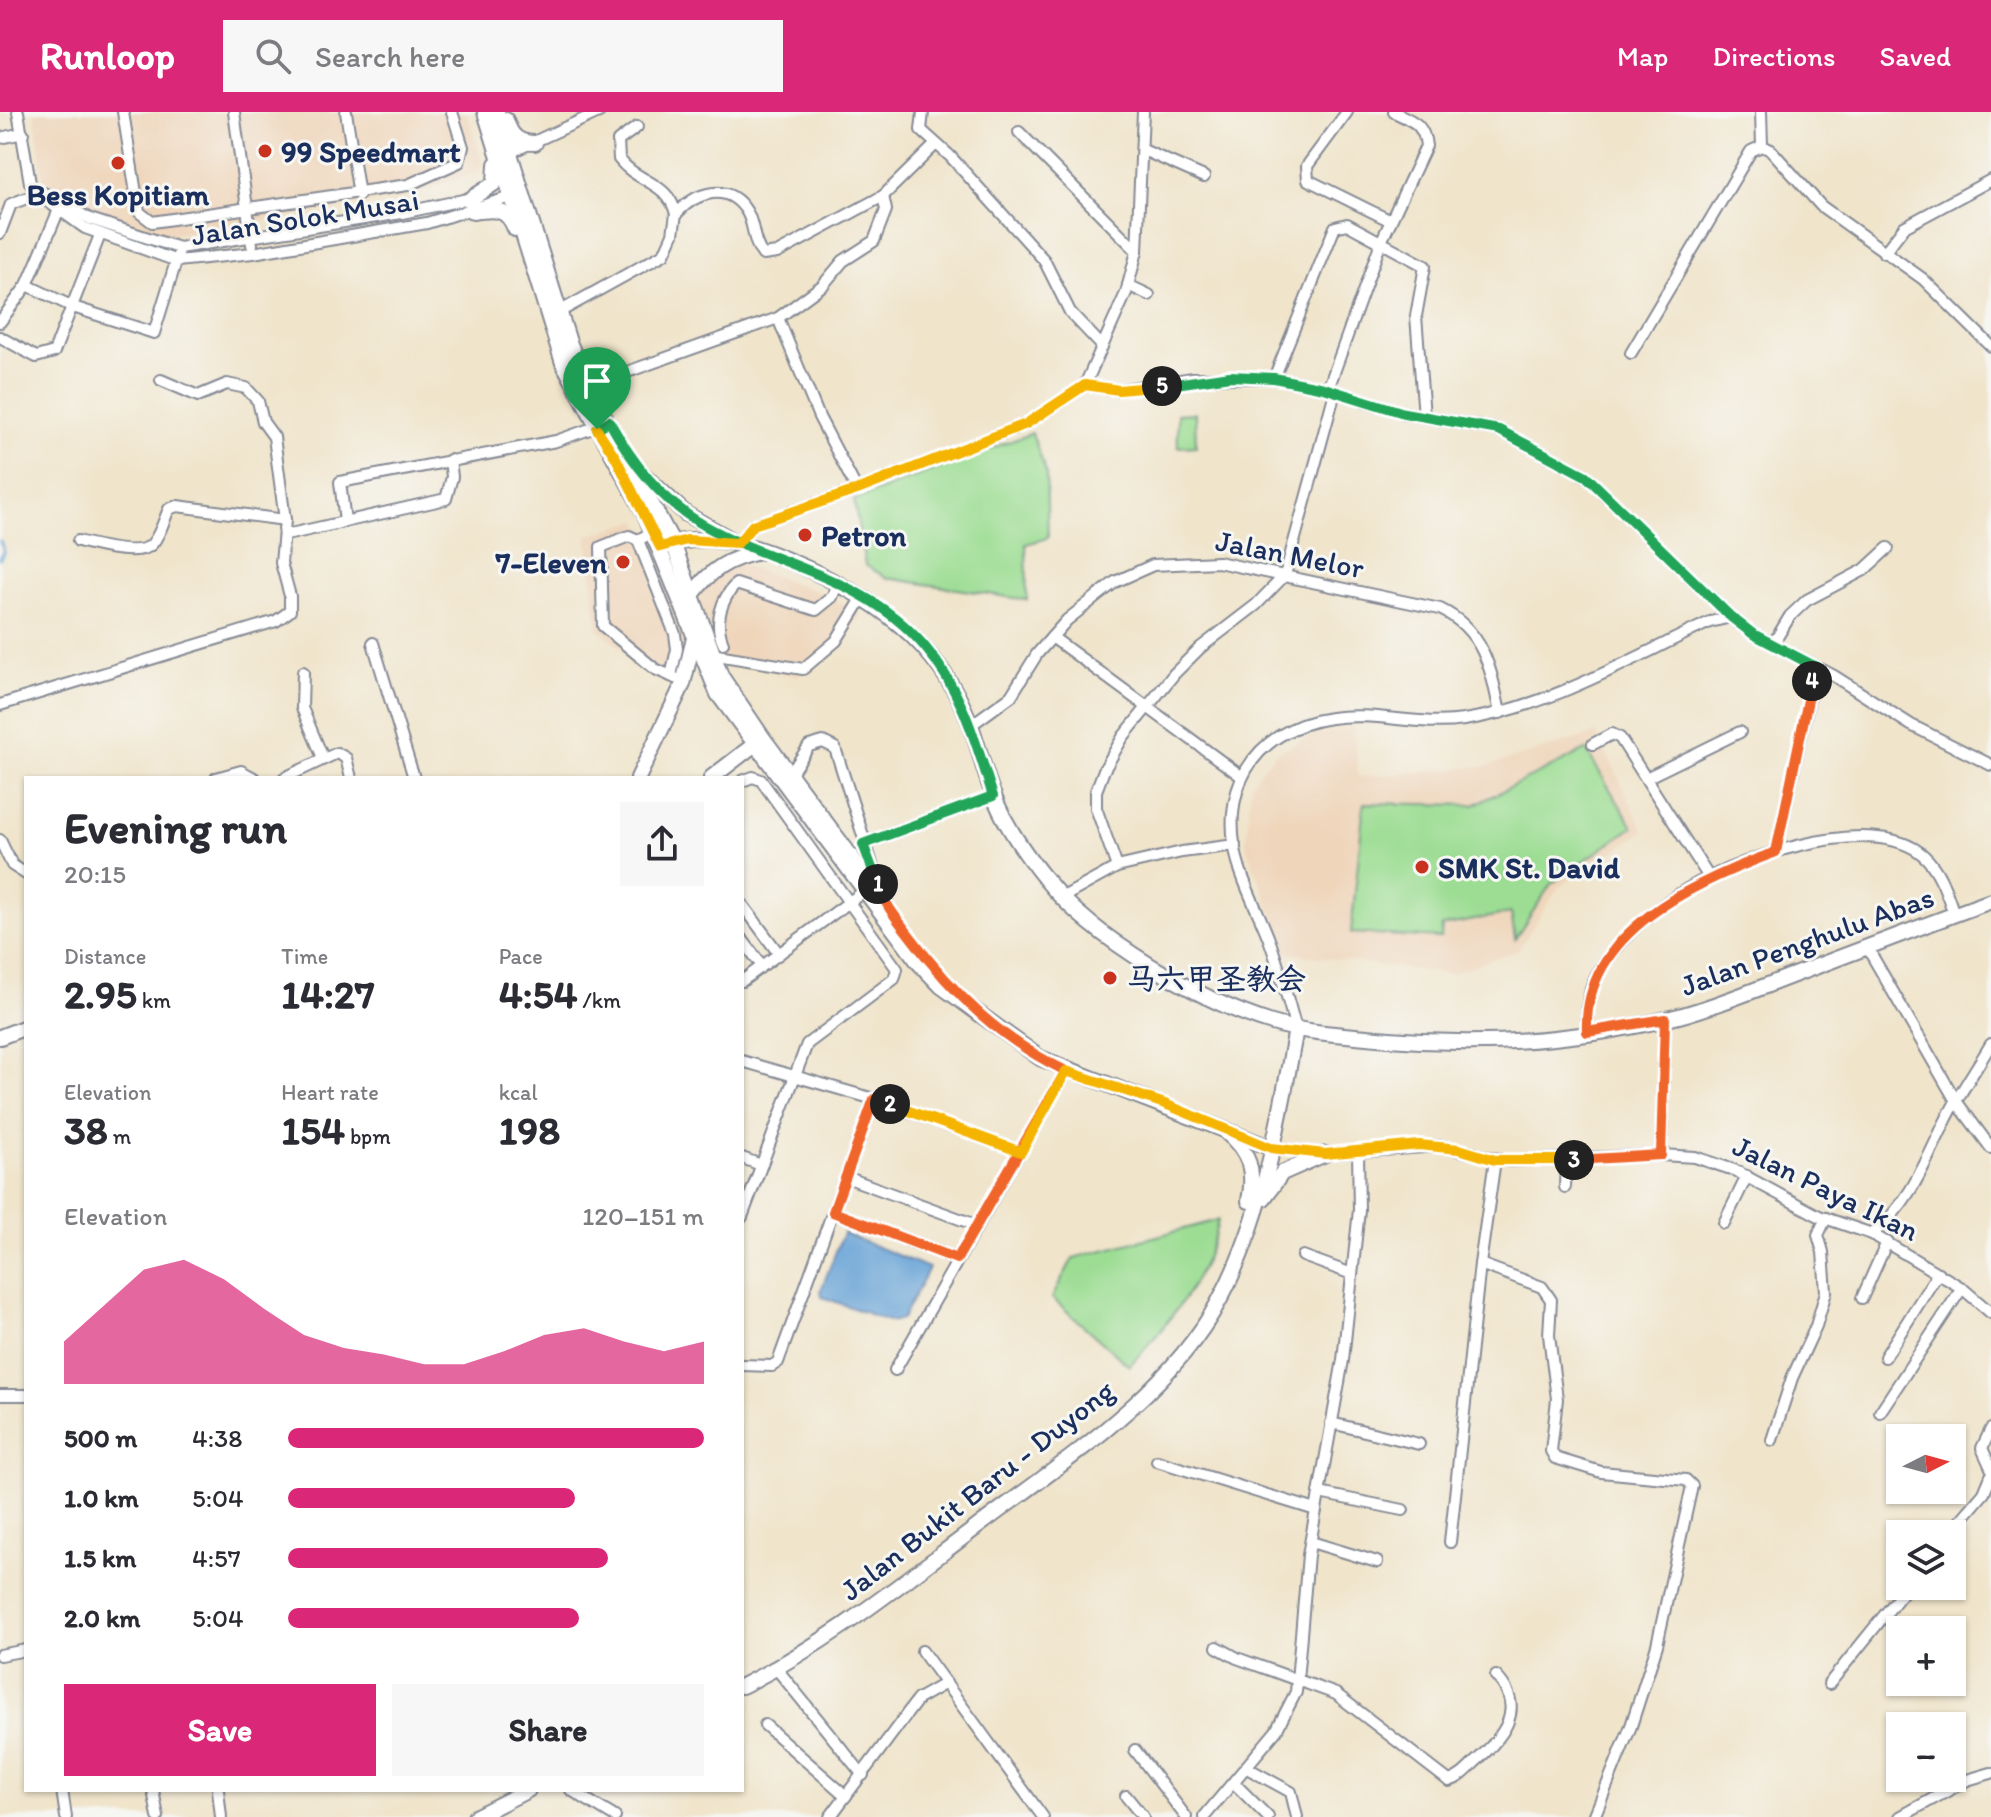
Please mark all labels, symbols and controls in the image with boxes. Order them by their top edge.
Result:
search box [223,20,783,92]
text: Runloop [40,33,175,79]
icon: search [251,34,295,78]
text: Search here [315,38,465,75]
text: Map [1617,39,1668,73]
text: Directions [1712,39,1836,73]
text: Saved [1880,39,1951,73]
place label: 99 Speedmart [281,133,461,170]
marker: 99 Speedmart [256,142,274,160]
marker: Bess Kopitiam [109,154,127,172]
place label: Bess Kopitiam [27,176,210,213]
street label: Jalan Solok Musai [188,181,422,253]
pin [563,347,631,429]
icon: arrive [575,359,619,403]
pin: 5 [1142,366,1182,406]
text: 5 [1156,372,1168,399]
place label: Petron [821,517,906,554]
street label: Jalan Melor [1213,522,1367,586]
marker: Petron [796,526,814,544]
place label: 7-Eleven [495,544,607,581]
marker: 7-Eleven [614,553,632,571]
pin: 4 [1792,661,1832,701]
text: 4 [1805,667,1819,694]
text: Evening run [64,801,287,854]
button: share [620,802,704,886]
place label: SMK St. David [1438,849,1620,886]
text: 20:15 [64,858,126,890]
marker: SMK St. David [1413,858,1431,876]
pin: 1 [858,864,898,904]
text: 1 [873,870,883,897]
street label: Jalan Penghulu Abas [1675,878,1939,1004]
text: Distance [64,943,146,970]
text: Time [281,943,328,970]
text: Pace [499,943,543,970]
place label: 马六甲圣教会 [1126,960,1306,997]
marker: 马六甲圣教会 [1101,969,1119,987]
text: 2.95 [64,970,137,1018]
text: 14:27 [281,970,375,1018]
text: 4:54 [499,970,578,1018]
text: km [137,987,171,1014]
text: /km [578,987,621,1014]
text: Elevation [64,1079,151,1106]
text: Heart rate [281,1079,379,1106]
text: kcal [499,1079,538,1106]
pin: 2 [870,1084,910,1124]
text: 2 [884,1090,896,1117]
text: 38 [64,1106,108,1154]
text: 154 [281,1106,345,1154]
text: 198 [499,1106,560,1154]
text: m [108,1123,131,1150]
text: bpm [345,1123,391,1150]
street label: Jalan Paya Ikan [1727,1127,1925,1249]
pin: 3 [1554,1140,1594,1180]
text: 3 [1568,1146,1580,1173]
text: Elevation [64,1200,167,1232]
text: 120–151 m [582,1200,704,1232]
street label: Jalan Bukit Baru - Duyong [833,1371,1122,1608]
text: 500 m [64,1422,137,1454]
text: 4:38 [192,1422,242,1454]
north arrow [1886,1424,1966,1504]
map controls [1886,1424,1966,1792]
text: 1.0 km [64,1482,139,1514]
text: 5:04 [192,1482,244,1514]
button: layers [1886,1520,1966,1600]
text: 1.5 km [64,1542,136,1574]
text: 4:57 [192,1542,241,1574]
text: 2.0 km [64,1602,140,1634]
text: 5:04 [192,1602,244,1634]
button: + [1886,1616,1966,1696]
button: Save [64,1684,376,1776]
button: Share [392,1684,704,1776]
button: − [1886,1712,1966,1792]

